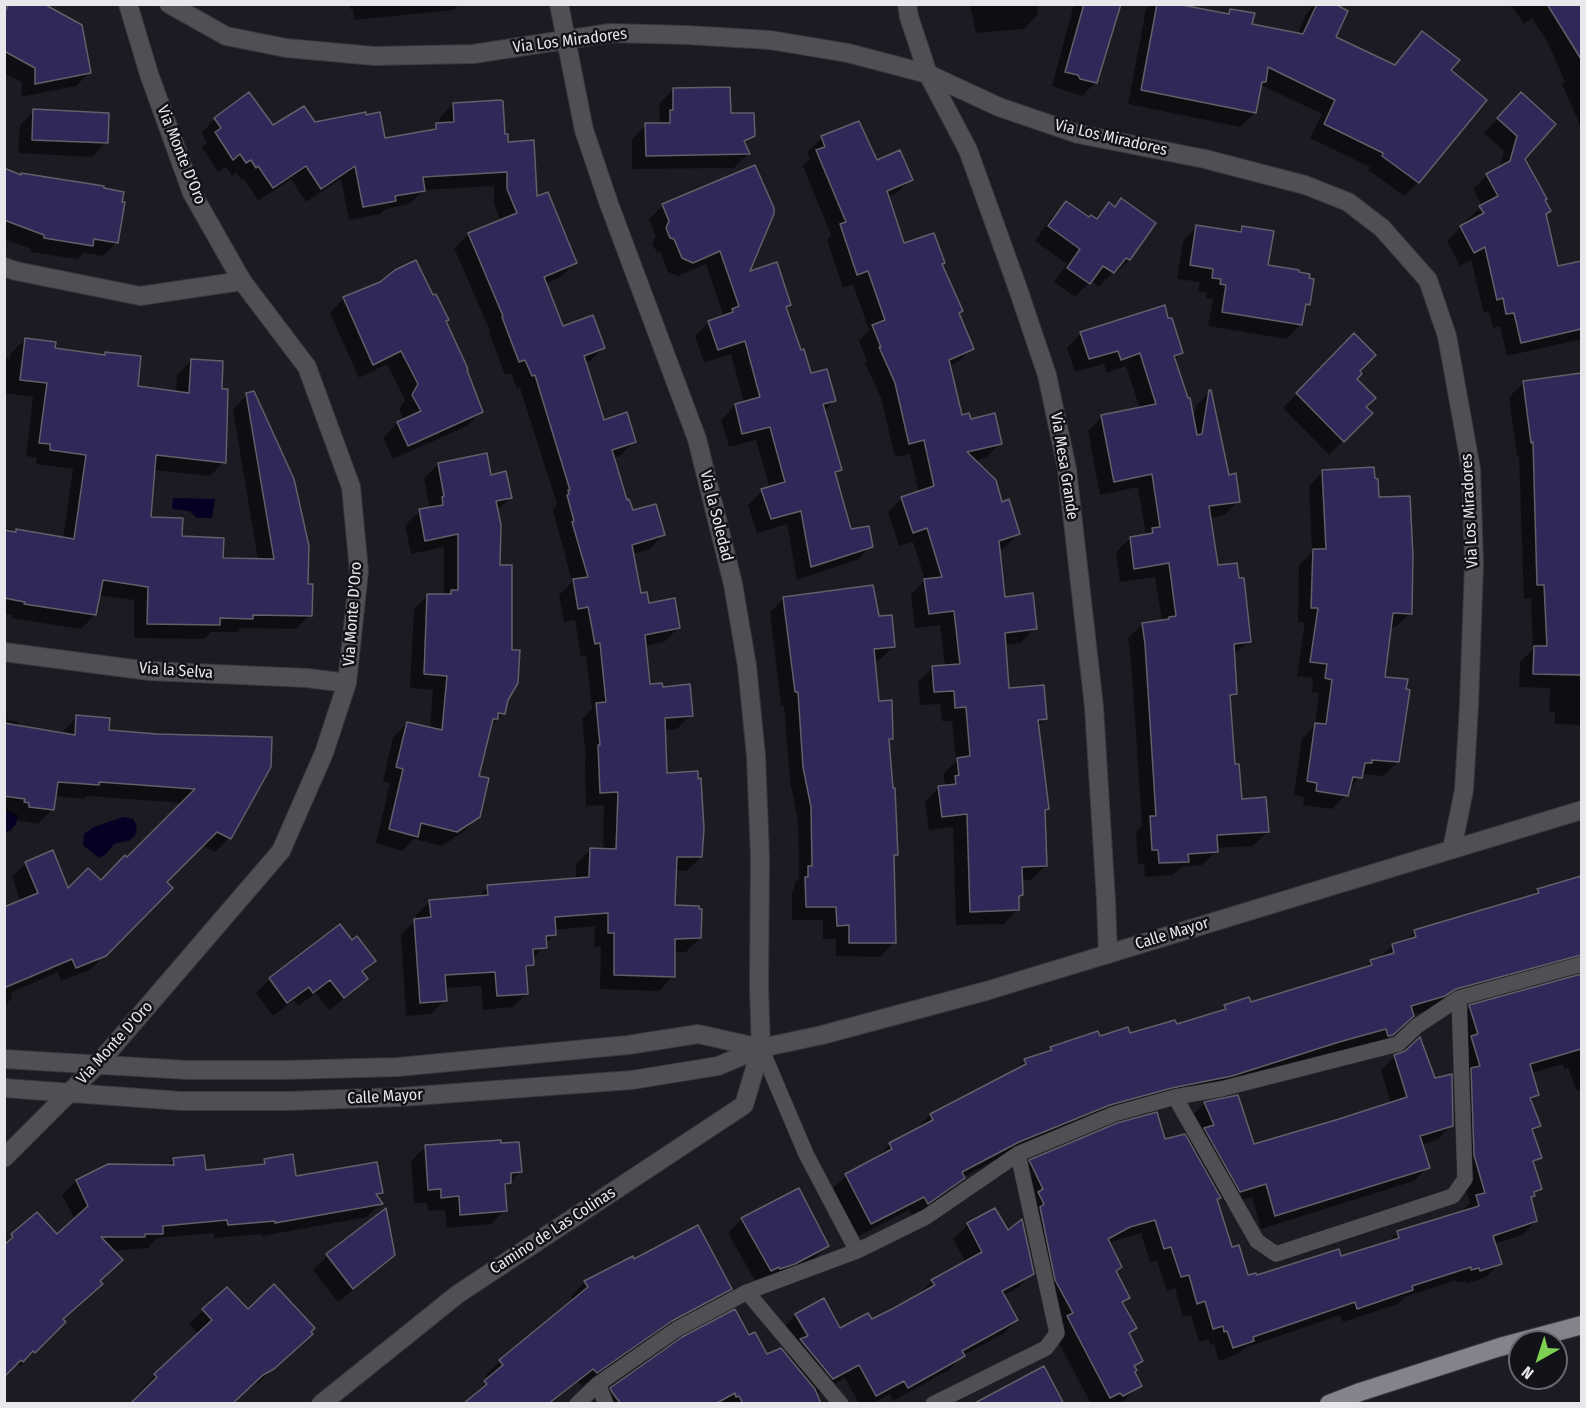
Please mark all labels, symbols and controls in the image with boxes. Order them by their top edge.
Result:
street label: Via Los Miradores [512,24,628,58]
street label: Via Monte D'Oro [152,103,210,207]
street label: Via Los Miradores [1053,116,1169,160]
street label: Via Mesa Grande [1046,411,1082,521]
street label: Via Los Miradores [1457,453,1483,569]
street label: Via la Soledad [695,469,737,563]
street label: Via Monte D'Oro [340,561,366,667]
street label: Via la Selva [138,659,214,683]
street label: Calle Mayor [1133,914,1211,954]
street label: Via Monte D'Oro [73,998,157,1088]
street label: Calle Mayor [347,1085,423,1109]
street label: Camino de Las Colinas [487,1183,619,1279]
north arrow [1508,1330,1568,1390]
text: N [1518,1362,1537,1383]

